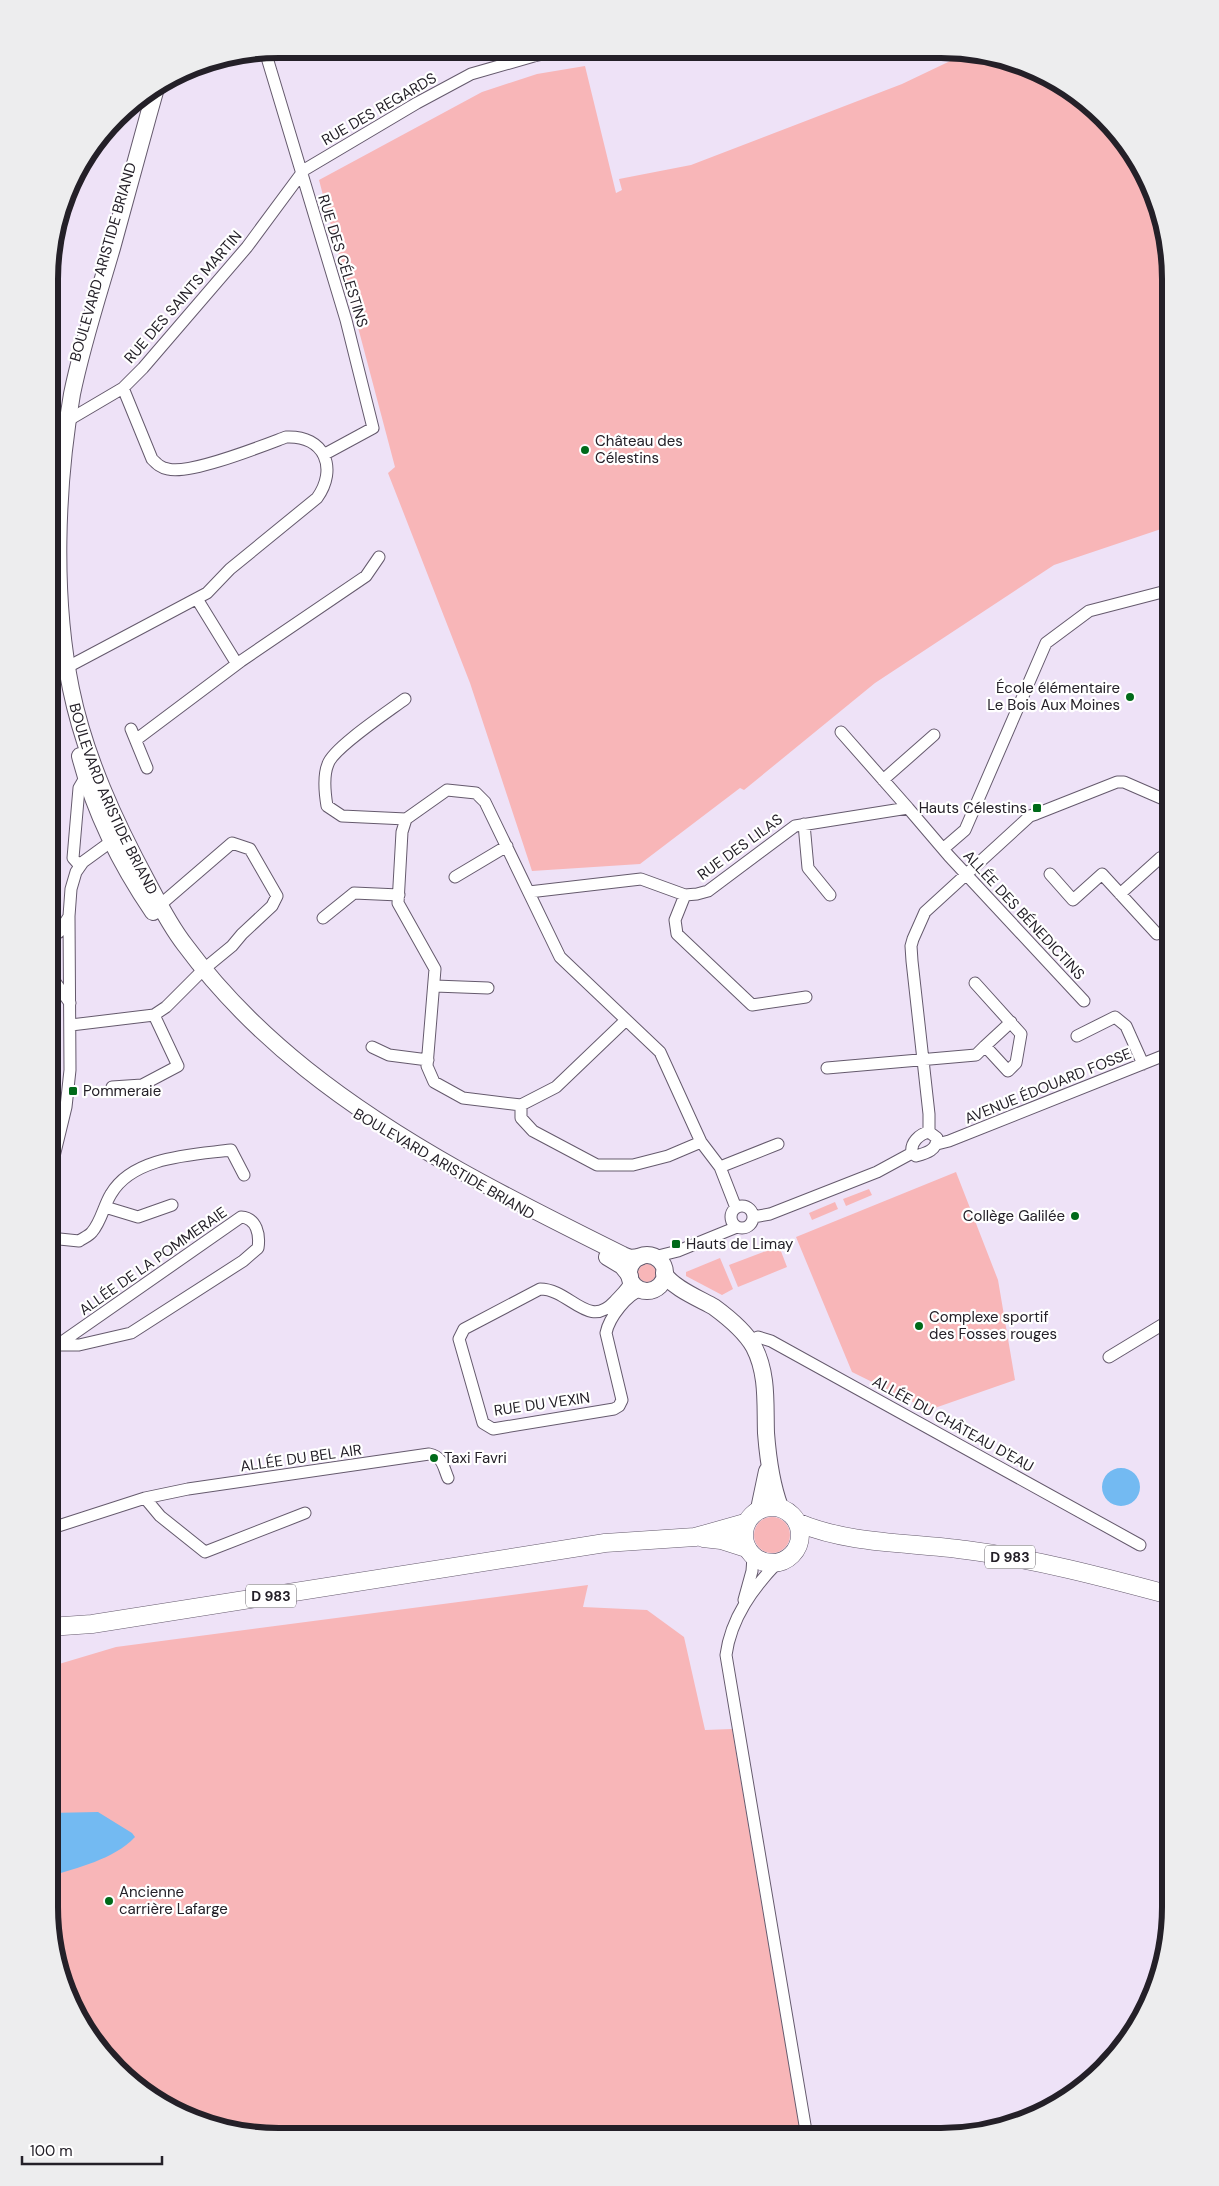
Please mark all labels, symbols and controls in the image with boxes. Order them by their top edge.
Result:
street label: RUE DES REGARDS [318,68,440,150]
street label: BOULEVARD ARISTIDE BRIAND [65,160,141,364]
street label: RUE DES CÉLESTINS [313,192,373,330]
street label: RUE DES SAINTS MARTIN [120,226,246,368]
place label: Château des Célestins [595,431,683,468]
marker: Château des Célestins [579,444,591,456]
place label: École élémentaire Le Bois Aux Moines [987,678,1120,715]
marker: École élémentaire Le Bois Aux Moines [1124,691,1136,703]
street label: BOULEVARD ARISTIDE BRIAND [65,701,162,898]
place label: Hauts Célestins [919,798,1027,818]
marker: Hauts Célestins [1031,802,1043,814]
street label: RUE DES LILAS [693,809,787,885]
street label: ALLÉE DES BÉNEDICTINS [959,846,1089,984]
street label: AVENUE ÉDOUARD FOSSE [962,1043,1134,1129]
place label: Pommeraie [83,1081,161,1101]
marker: Pommeraie [67,1085,79,1097]
street label: BOULEVARD ARISTIDE BRIAND [350,1104,538,1224]
street label: ALLÉE DE LA POMMERAIE [75,1202,231,1320]
place label: Collège Galilée [963,1206,1065,1226]
marker: Collège Galilée [1069,1210,1081,1222]
place label: Hauts de Limay [686,1234,794,1254]
marker: Hauts de Limay [670,1238,682,1250]
place label: Complexe sportif des Fosses rouges [929,1307,1057,1344]
marker: Complexe sportif des Fosses rouges [913,1320,925,1332]
street label: ALLÉE DU CHÂTEAU D'EAU [869,1371,1037,1477]
street label: RUE DU VEXIN [493,1387,591,1421]
street label: ALLÉE DU BEL AIR [239,1440,363,1476]
place label: Taxi Favri [444,1448,507,1468]
marker: Taxi Favri [428,1452,440,1464]
road number: D 983 [985,1545,1035,1568]
road number: D 983 [246,1584,296,1608]
place label: Ancienne carrière Lafarge [119,1882,228,1919]
marker: Ancienne carrière Lafarge [103,1895,115,1907]
scale bar [22,2134,162,2166]
text: 100 m [30,2141,73,2161]

